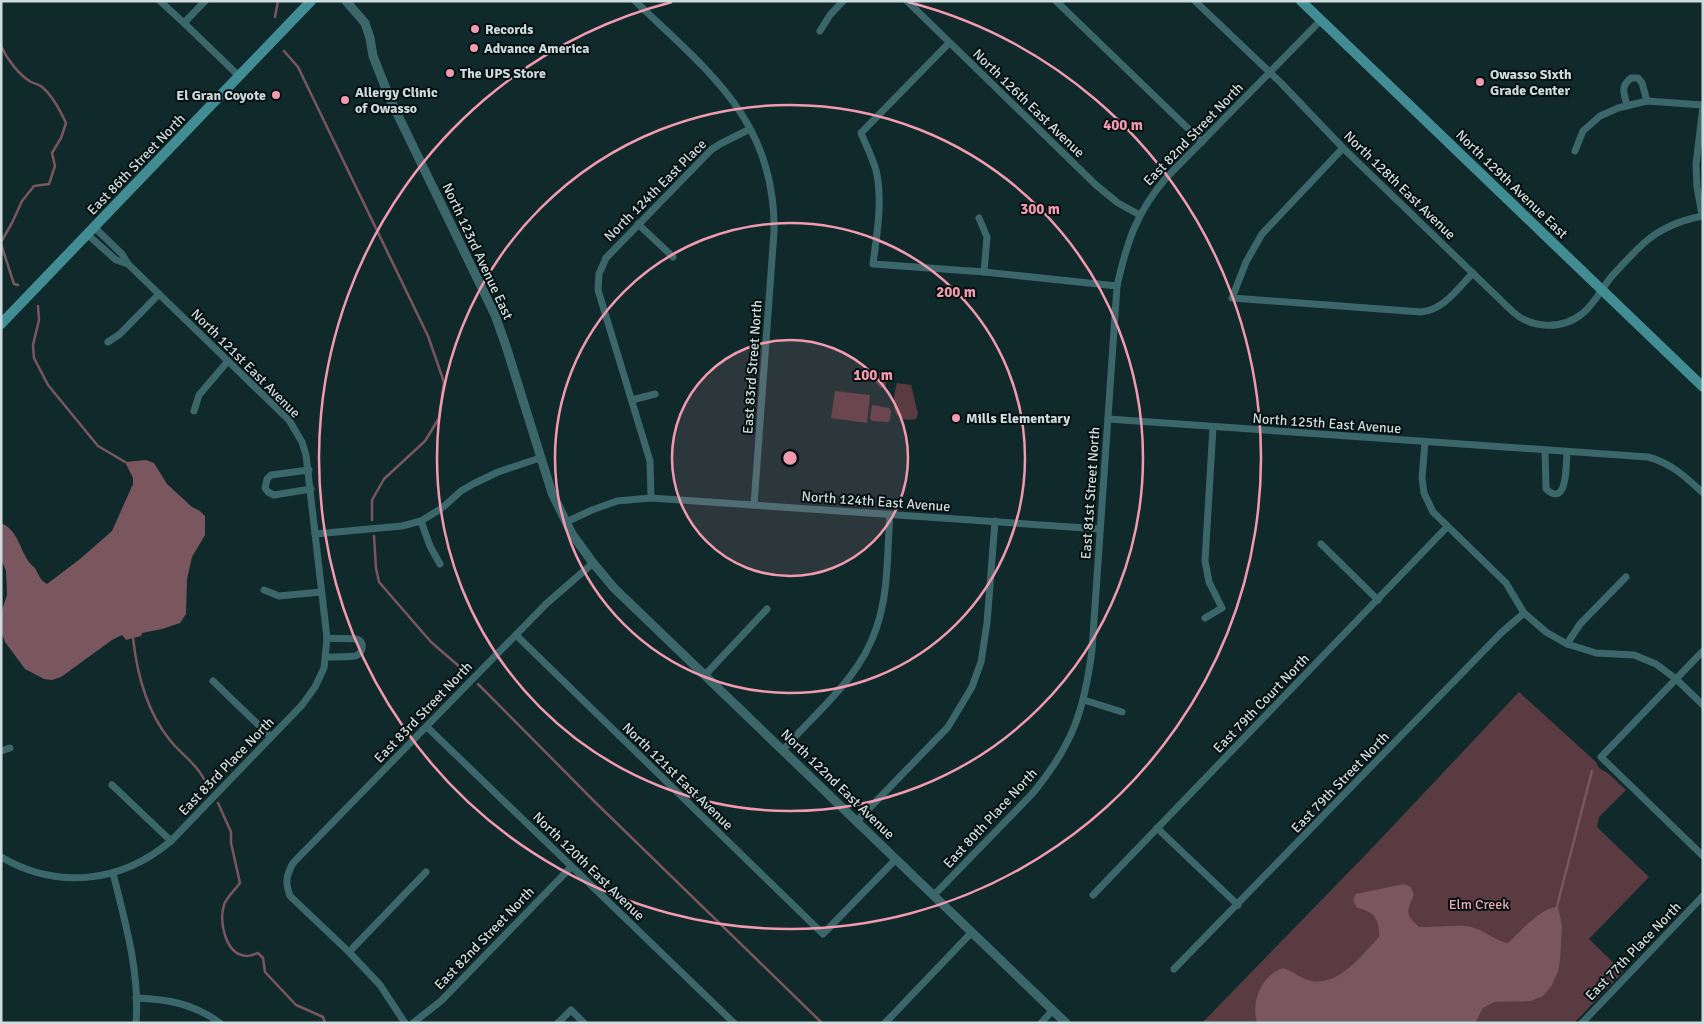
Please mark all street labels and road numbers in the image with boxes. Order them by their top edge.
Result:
street label: North 126th East Avenue [969,46,1088,161]
street label: East 82nd Street North [1140,79,1247,189]
street label: East 86th Street North [84,110,189,218]
street label: North 129th Avenue East [1452,127,1571,242]
street label: North 128th East Avenue [1340,128,1459,243]
street label: North 124th East Place [601,136,710,245]
street label: North 123rd Avenue East [438,180,517,322]
street label: East 83rd Street North [739,300,766,434]
street label: North 121st East Avenue [188,305,304,421]
street label: North 125th East Avenue [1252,410,1402,437]
street label: East 81st Street North [1077,426,1104,560]
street label: North 124th East Avenue [801,488,951,515]
street label: East 79th Court North [1210,650,1313,756]
street label: East 83rd Street North [371,658,476,766]
street label: East 83rd Place North [175,714,278,819]
street label: North 121st East Avenue [619,719,737,834]
street label: North 122nd East Avenue [777,726,898,843]
street label: East 79th Street North [1288,728,1393,836]
street label: East 80th Place North [940,765,1041,872]
street label: North 120th East Avenue [529,809,648,924]
street label: East 82nd Street North [431,883,538,993]
street label: East 77th Place North [1582,899,1685,1004]

